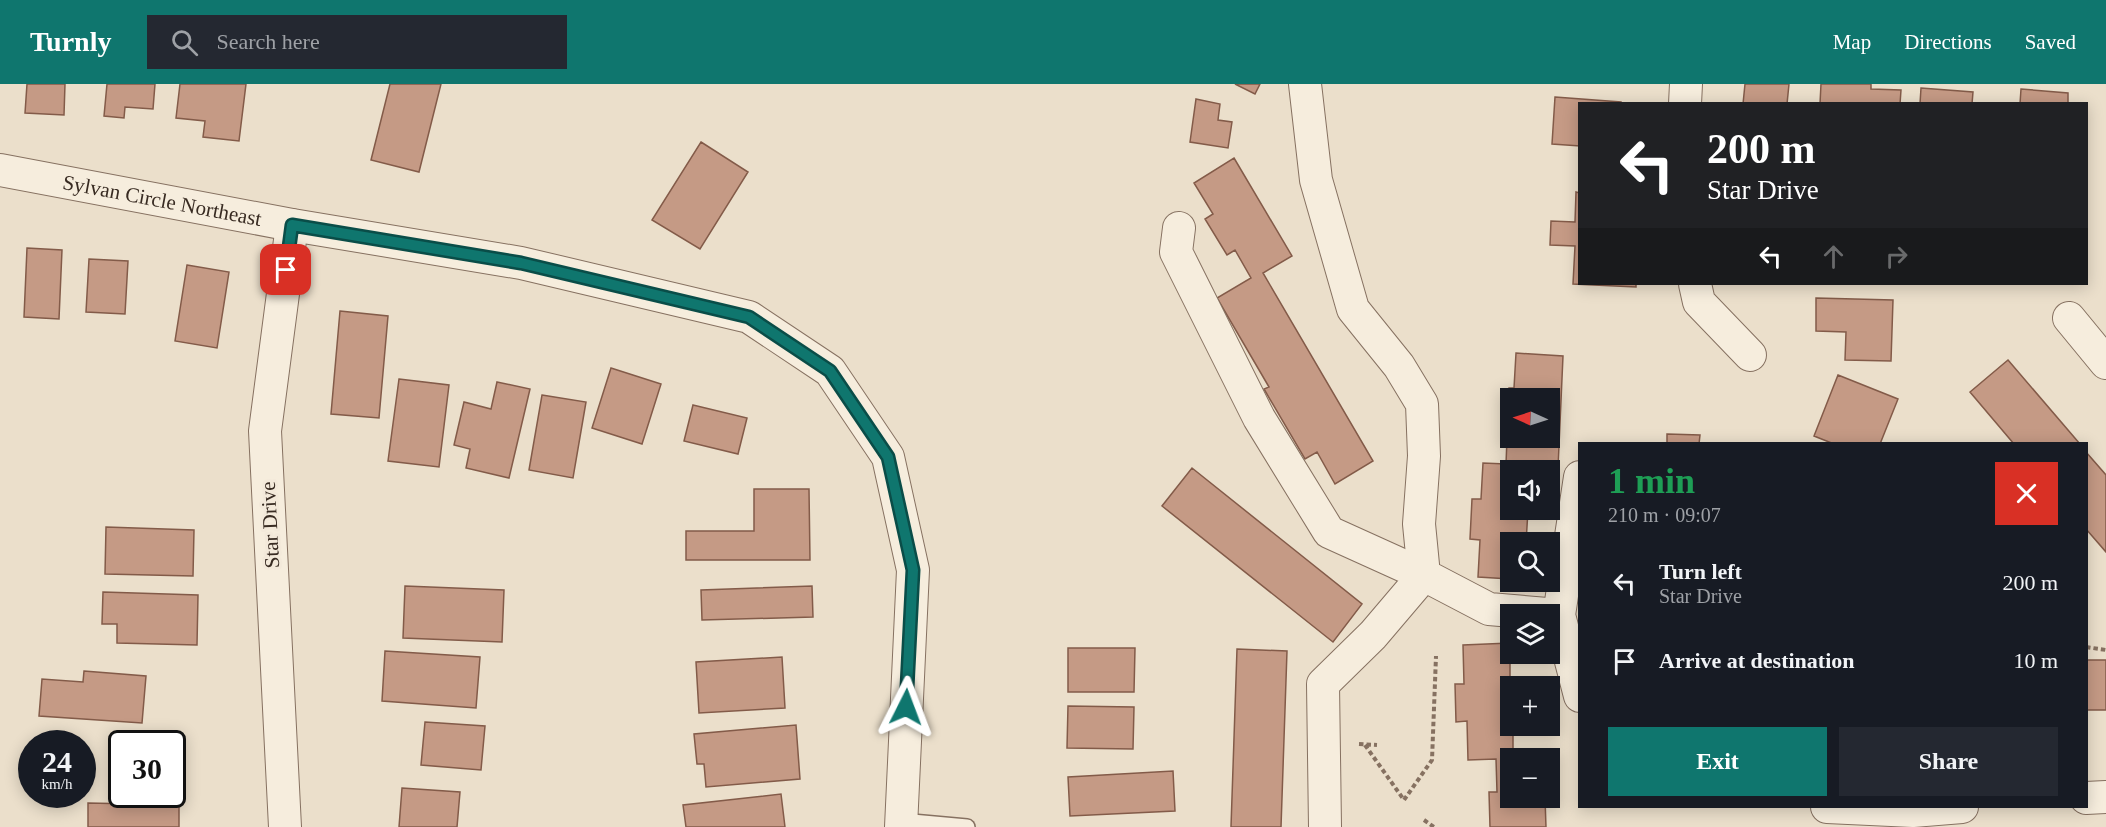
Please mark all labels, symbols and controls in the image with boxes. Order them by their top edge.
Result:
search box [147,15,567,69]
text: Turnly [30,26,111,57]
icon: search [168,26,201,59]
text: Search here [216,29,320,54]
text: Map [1833,30,1871,54]
text: Directions [1904,30,1992,54]
text: Saved [2025,30,2076,54]
icon: left [1608,126,1686,204]
text: 200 m [1707,126,1816,172]
street label: Sylvan Circle Northeast [61,170,264,231]
text: Star Drive [1707,175,1819,205]
icon: left [1754,240,1787,273]
icon: ahead [1817,240,1850,273]
icon: right [1880,240,1913,273]
pin [260,244,311,295]
icon: arrive [269,253,302,286]
north arrow [1500,388,1560,448]
map controls [1500,388,1560,808]
button: sound [1500,460,1560,520]
text: 1 min [1608,461,1695,501]
button: close [1995,462,2058,525]
street label: Star Drive [256,481,284,569]
text: 210 m · 09:07 [1608,504,1721,526]
button: search [1500,532,1560,592]
text: Turn left [1659,559,1742,584]
icon: left [1608,567,1641,600]
text: 200 m [2002,570,2058,595]
text: Star Drive [1659,585,1742,607]
button: layers [1500,604,1560,664]
icon: arrive [1608,645,1641,678]
text: Arrive at destination [1659,648,1855,673]
text: 10 m [2013,648,2058,673]
position arrow [874,675,938,739]
button: + [1500,676,1560,736]
button: Exit [1608,727,1827,796]
button: Share [1839,727,2058,796]
speed limit sign: 30 [108,730,186,808]
text: 24 [42,745,72,778]
button: − [1500,748,1560,808]
text: km/h [42,776,72,792]

